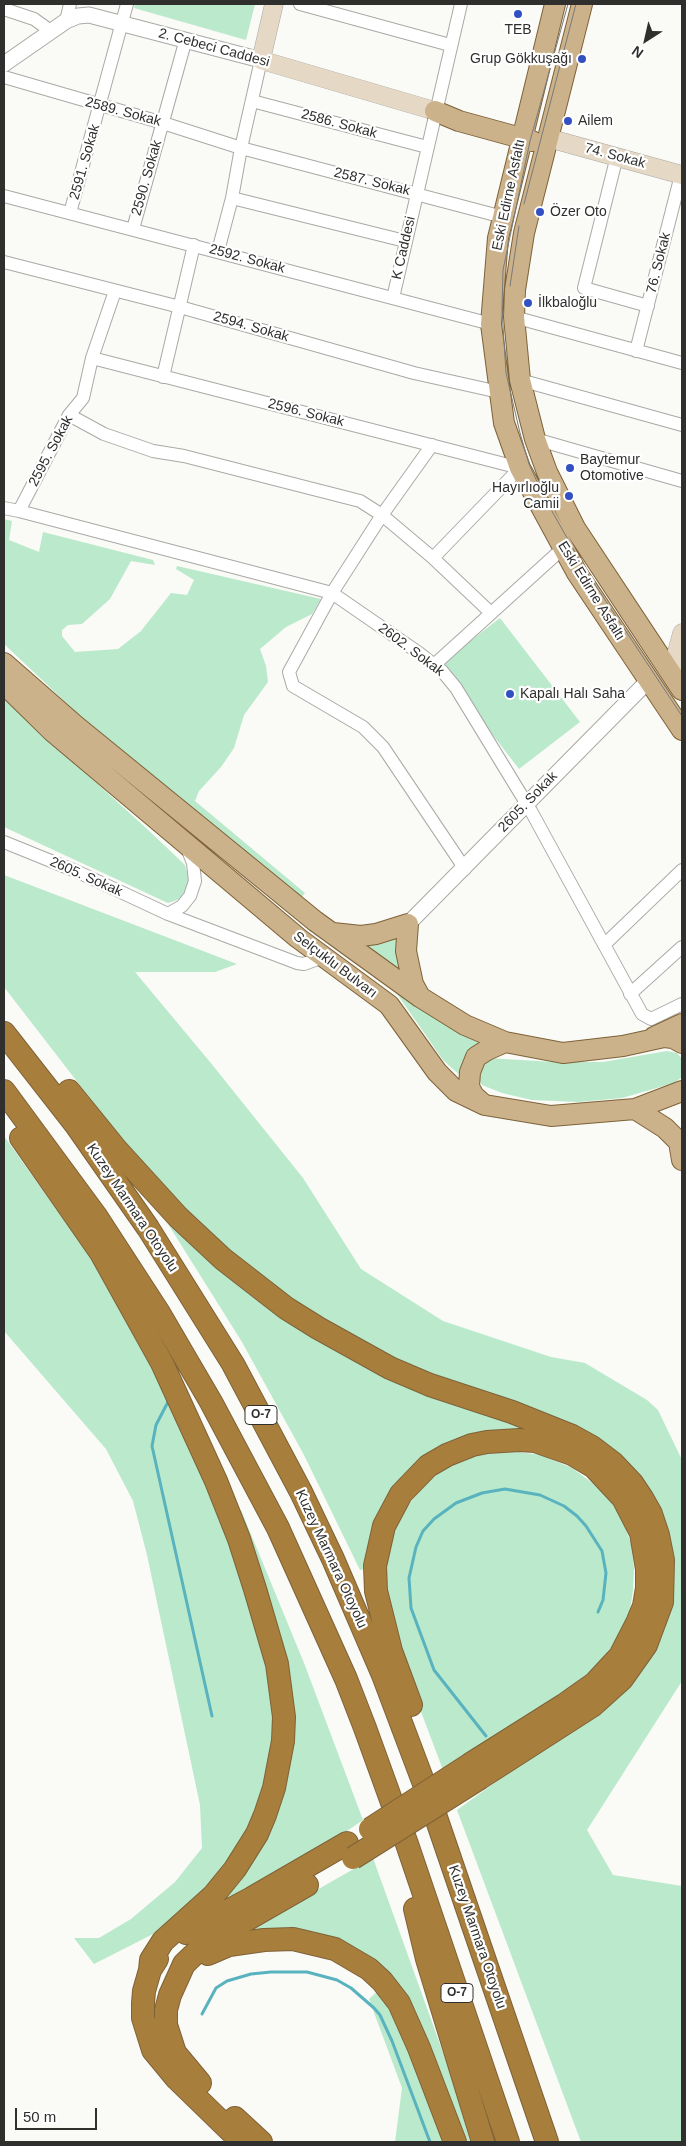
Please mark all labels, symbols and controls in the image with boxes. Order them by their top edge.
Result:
marker: TEB [512,8,524,20]
north arrow [621,15,671,65]
place label: TEB [504,22,532,38]
street label: 2. Cebeci Caddesi [157,25,271,71]
text: N [629,43,646,62]
place label: Grup Gökkuşağı [470,51,572,67]
marker: Grup Gökkuşağı [576,53,588,65]
street label: 2589. Sokak [83,94,163,130]
street label: 2586. Sokak [299,106,379,142]
place label: Ailem [578,113,613,129]
marker: Ailem [562,115,574,127]
street label: 2591. Sokak [66,122,104,202]
street label: 2590. Sokak [128,138,166,218]
street label: Eski Edirne Asfaltı [489,138,529,252]
street label: 74. Sokak [583,140,647,172]
street label: 2587. Sokak [332,164,412,200]
place label: Özer Oto [550,204,607,220]
marker: Özer Oto [534,206,546,218]
street label: K Caddesi [389,215,419,281]
street label: 76. Sokak [643,231,675,295]
street label: 2592. Sokak [207,241,287,277]
place label: İlkbaloğlu [538,295,597,311]
marker: İlkbaloğlu [522,297,534,309]
street label: 2594. Sokak [211,308,291,346]
street label: 2596. Sokak [266,395,346,431]
street label: 2595. Sokak [25,413,77,489]
place label: Baytemur Otomotive [580,452,644,484]
marker: Baytemur Otomotive [564,462,576,474]
place label: Hayırlıoğlu Camii [492,480,559,512]
marker: Hayırlıoğlu Camii [563,490,575,502]
street label: Eski Edirne Asfaltı [554,538,628,644]
street label: 2602. Sokak [375,620,447,680]
place label: Kapalı Halı Saha [520,686,625,702]
marker: Kapalı Halı Saha [504,688,516,700]
street label: 2605. Sokak [495,768,561,836]
street label: 2605. Sokak [47,853,125,901]
street label: Selçuklu Bulvarı [290,928,380,1002]
street label: Kuzey Marmara Otoyolu [83,1141,181,1275]
road number: O-7 [245,1406,277,1424]
street label: Kuzey Marmara Otoyolu [291,1487,371,1631]
street label: Kuzey Marmara Otoyolu [444,1863,510,2011]
road number: O-7 [441,1984,473,2002]
scale bar [18,2098,100,2130]
text: 50 m [23,2108,56,2125]

